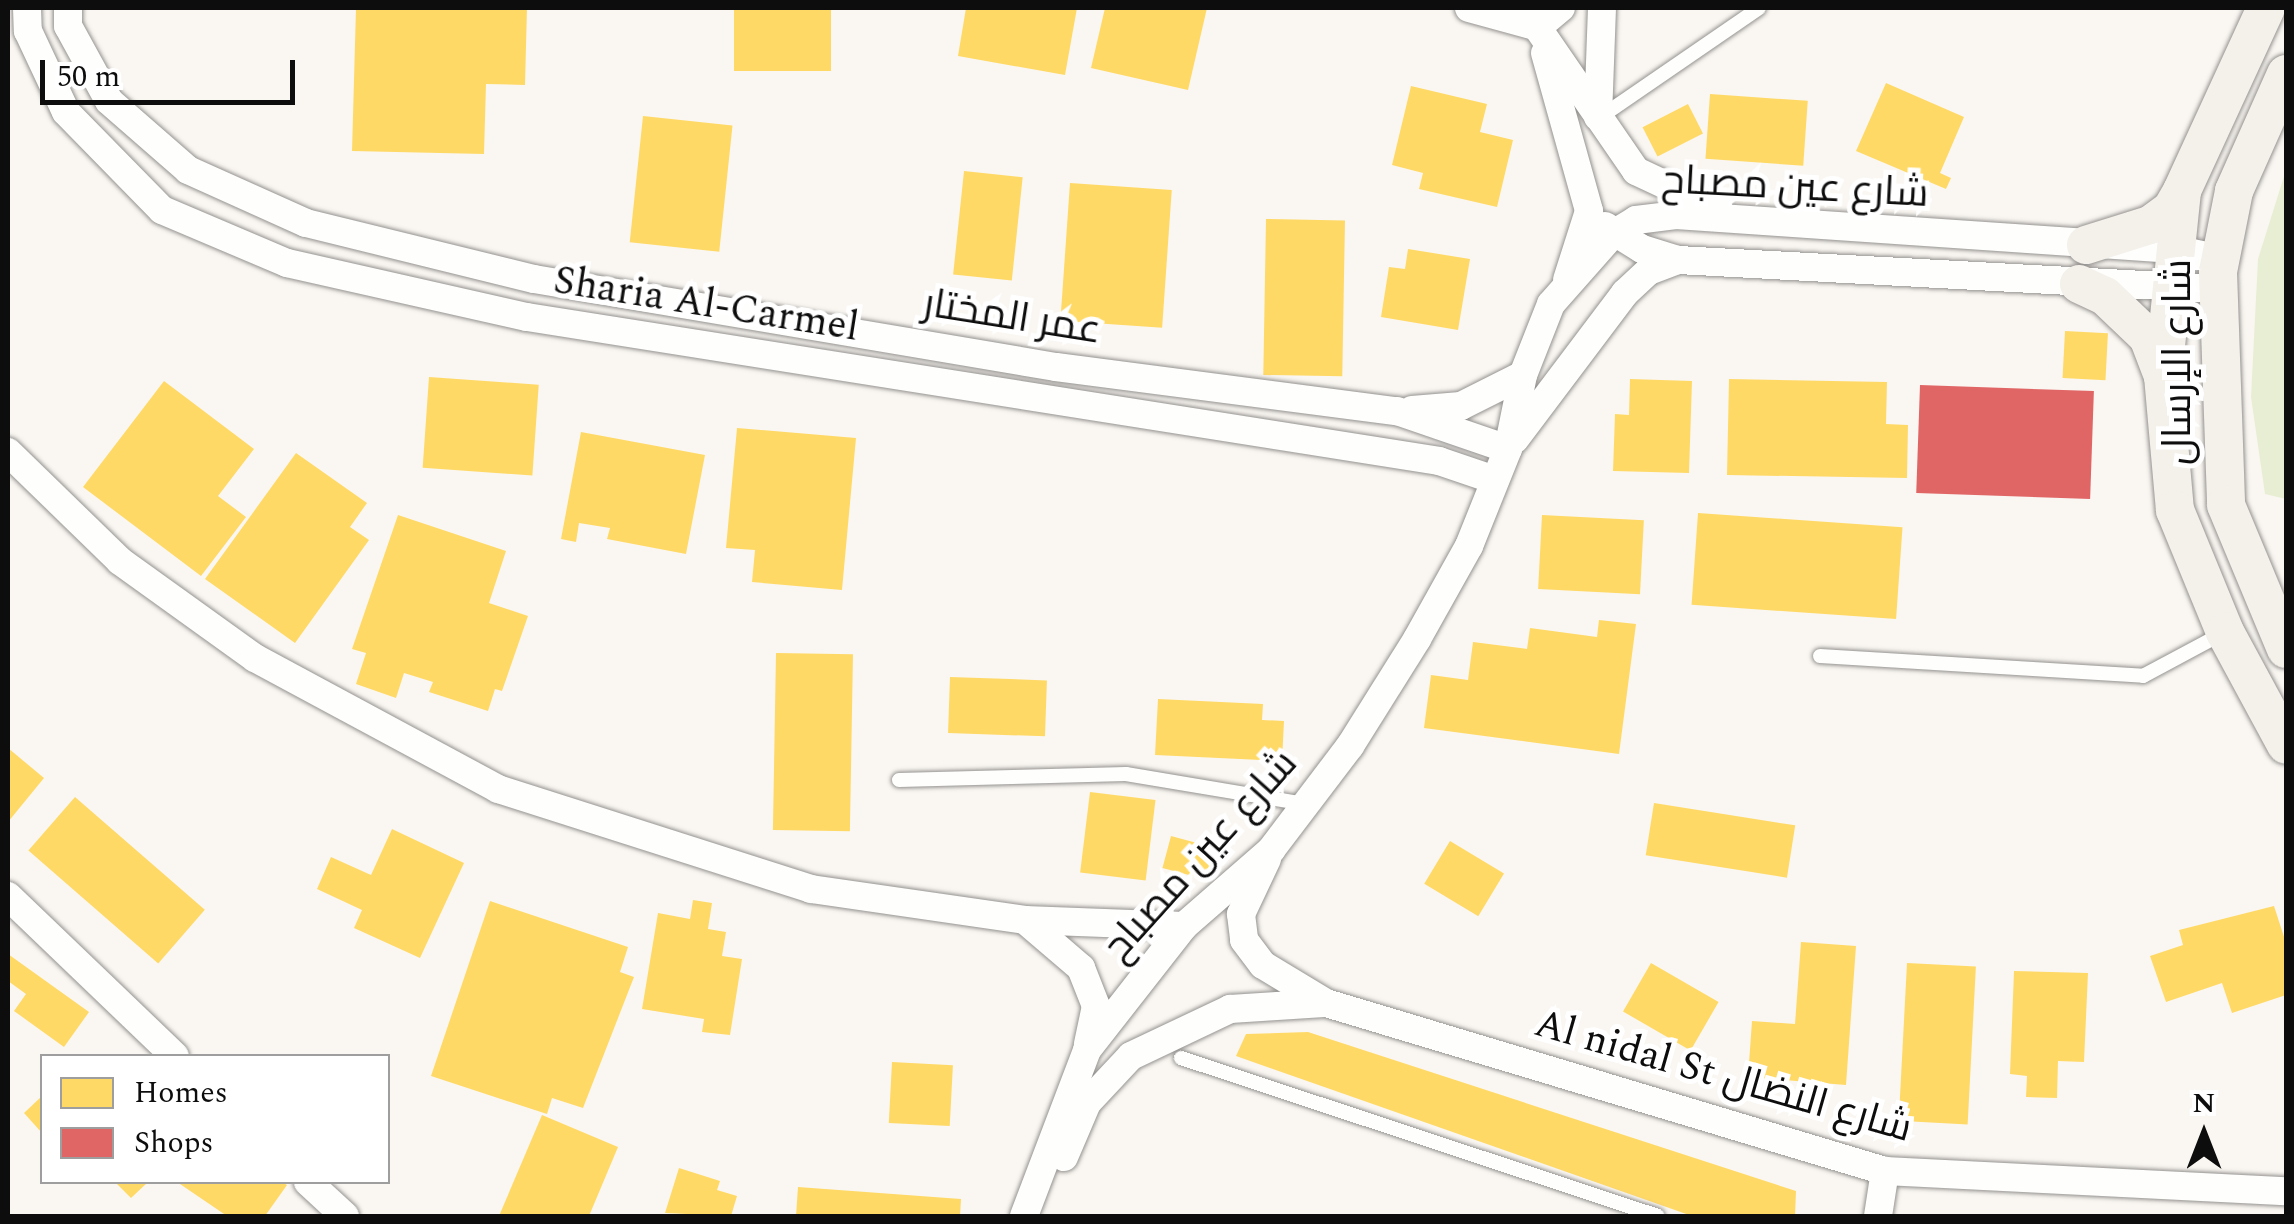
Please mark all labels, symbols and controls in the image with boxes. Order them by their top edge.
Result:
scale bar [45,40,300,102]
text: 50 m [57,54,120,100]
street label: شارع عين مصباح [1660,157,1930,219]
street label: Sharia Al-Carmel [550,257,862,353]
street label: شارع الإرسال [2155,259,2203,465]
street label: عمر المختار [920,280,1104,356]
street label: شارع عين مصباح [1094,741,1308,971]
street label: Al nidal St شارع النضال [1529,1000,1917,1154]
legend [40,1054,390,1184]
text: Homes [134,1070,228,1116]
text: N [2193,1082,2215,1125]
north arrow [2154,1084,2254,1184]
text: Shops [134,1120,214,1166]

